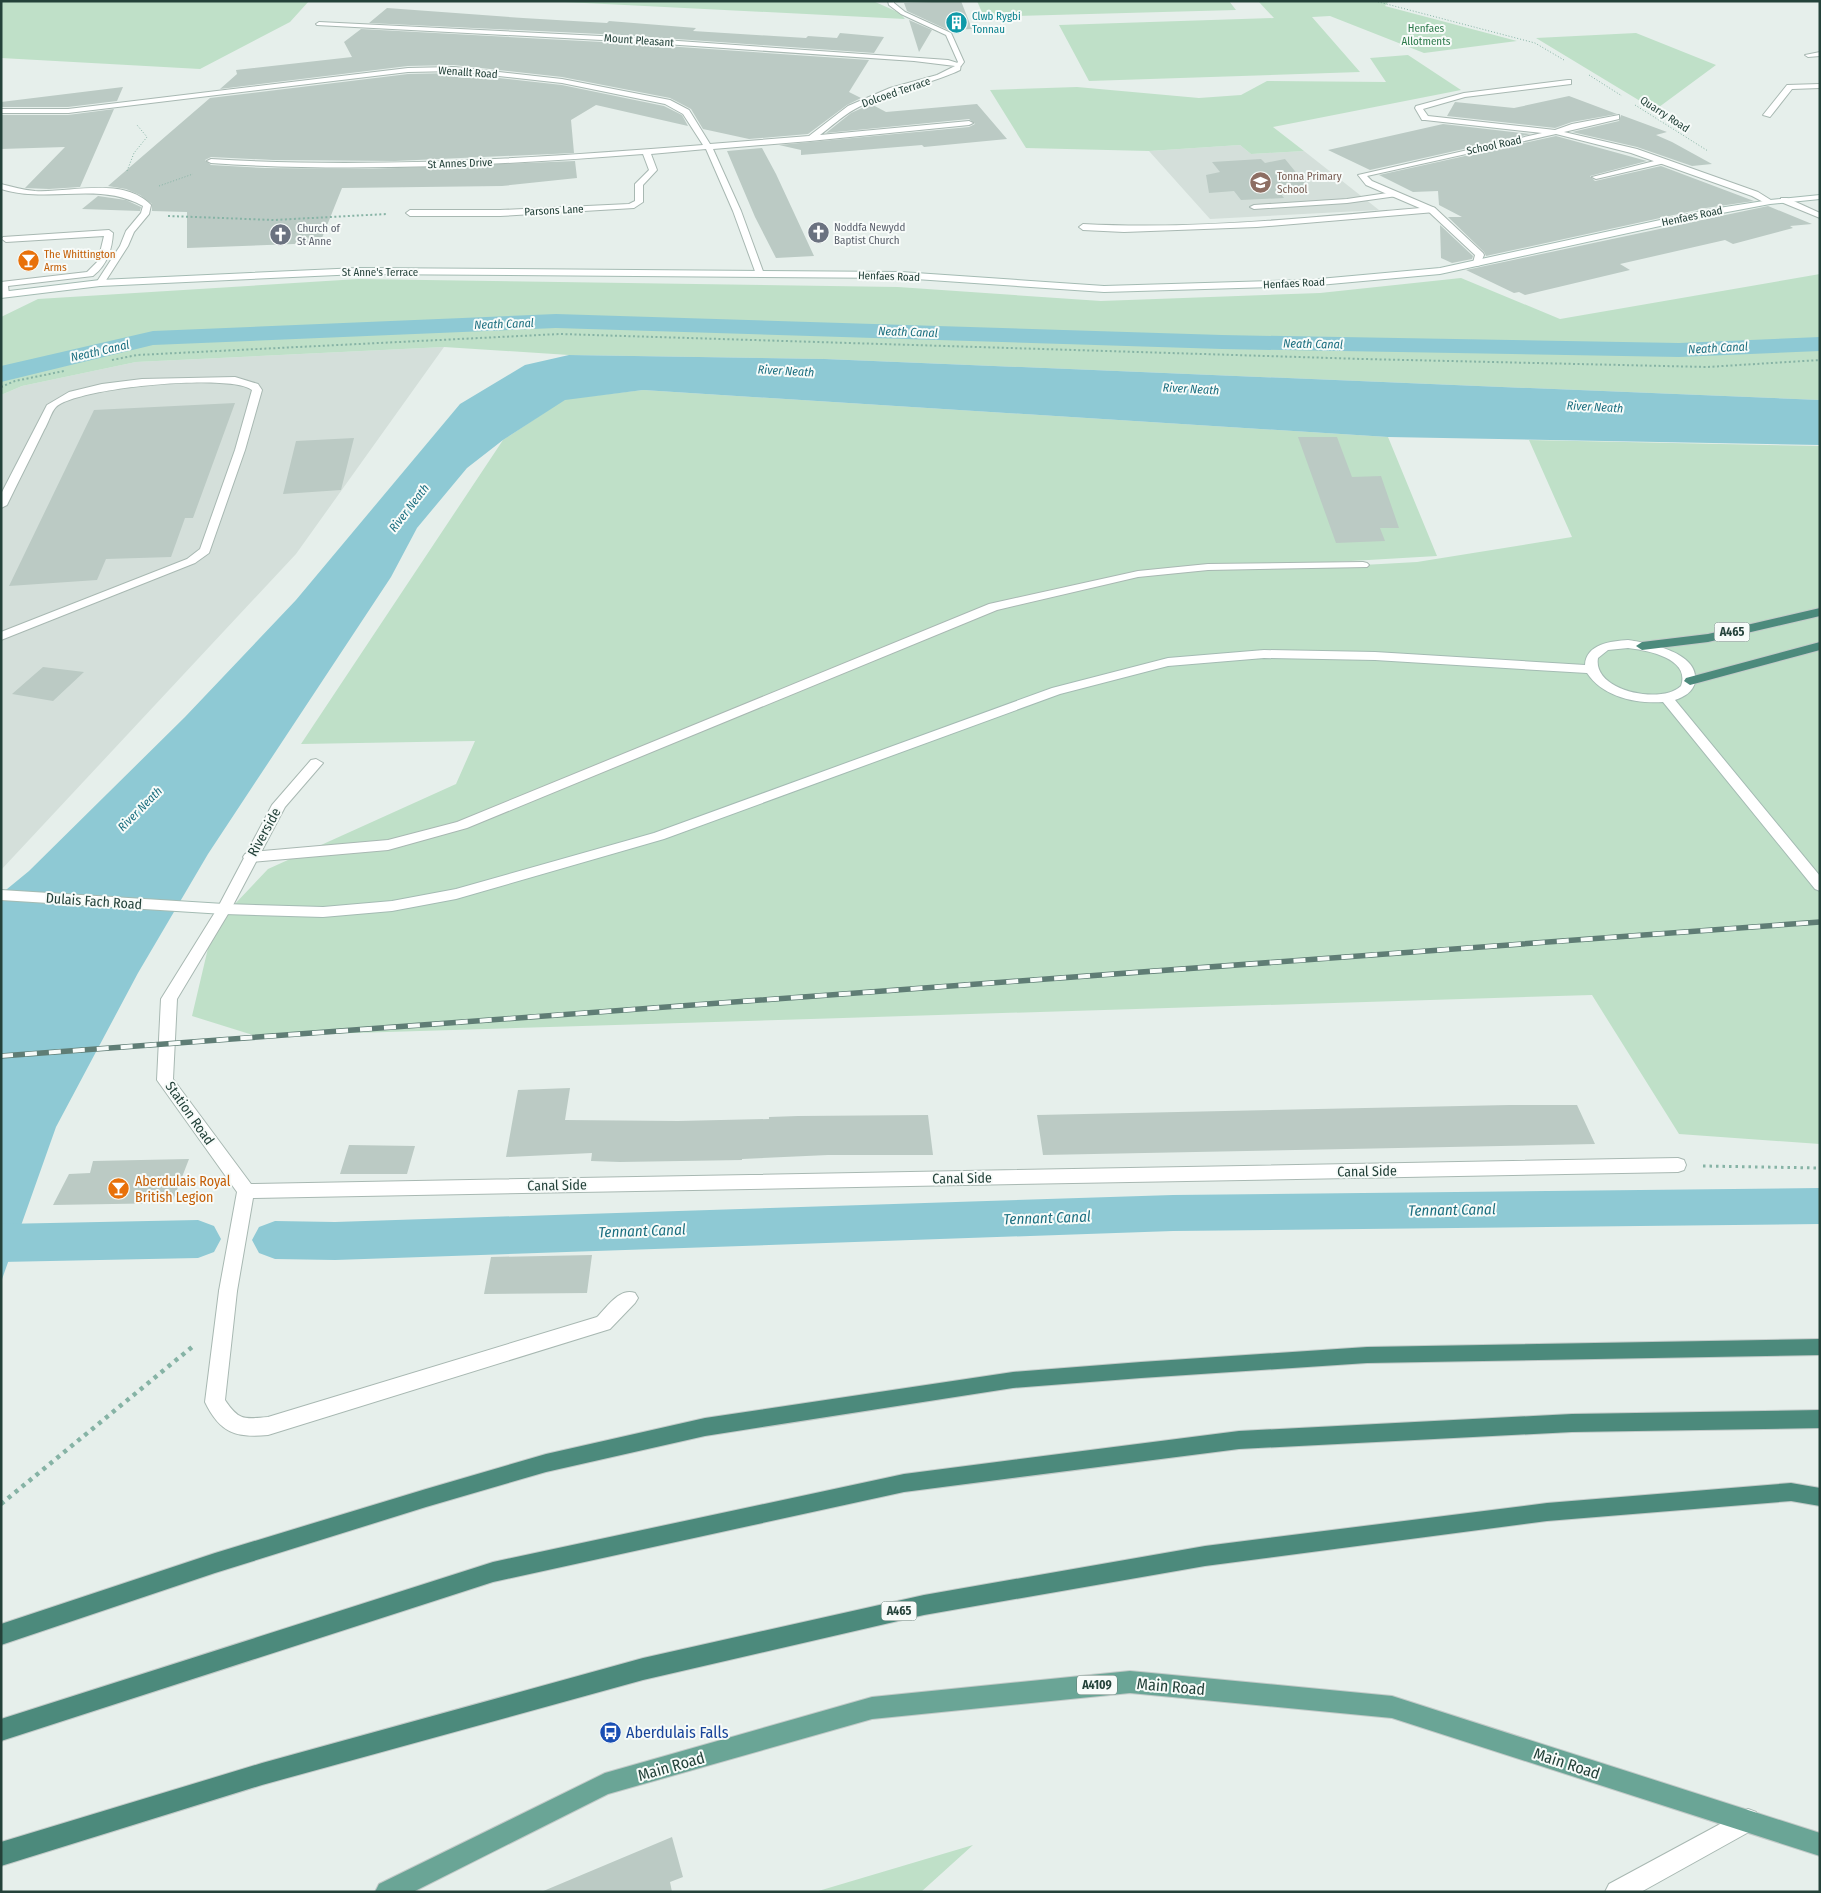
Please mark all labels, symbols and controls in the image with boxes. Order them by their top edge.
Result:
building icon: Clwb Rygbi Tonnau [944,10,968,34]
place label: Clwb Rygbi Tonnau [972,10,1021,36]
park label: Henfaes Allotments [1402,22,1451,48]
street label: Mount Pleasant [604,32,675,49]
street label: Wenallt Road [438,64,498,81]
street label: Dolcoed Terrace [860,75,932,110]
street label: Quarry Road [1638,94,1692,135]
street label: School Road [1465,133,1523,158]
street label: St Annes Drive [427,156,493,171]
school or university icon: Tonna Primary School [1249,170,1273,194]
place label: Tonna Primary School [1277,170,1342,196]
street label: Parsons Lane [524,202,584,219]
street label: Henfaes Road [1660,204,1724,229]
church icon: Noddfa Newydd Baptist Church [806,221,830,245]
place label: Noddfa Newydd Baptist Church [834,221,905,247]
church icon: Church of St Anne [269,222,293,246]
place label: Church of St Anne [297,222,340,248]
bar icon: The Whittington Arms [16,248,40,272]
place label: The Whittington Arms [44,248,116,274]
street label: St Anne's Terrace [342,266,418,279]
street label: Henfaes Road [858,269,920,284]
street label: Henfaes Road [1263,275,1325,292]
water label: Neath Canal [474,316,534,332]
water label: Neath Canal [878,324,938,340]
water label: Neath Canal [1283,336,1343,352]
water label: Neath Canal [69,337,131,365]
water label: Neath Canal [1688,339,1748,357]
water label: River Neath [757,363,815,379]
water label: River Neath [1162,381,1220,397]
water label: River Neath [1566,399,1624,415]
water label: River Neath [386,481,432,535]
road number: A465 [1714,622,1750,642]
water label: River Neath [115,784,165,834]
street label: Riverside [244,805,285,859]
street label: Dulais Fach Road [45,890,143,913]
street label: Station Road [162,1078,218,1148]
street label: Canal Side [1337,1162,1397,1181]
street label: Canal Side [932,1169,992,1188]
place label: Aberdulais Royal British Legion [135,1173,231,1206]
street label: Canal Side [527,1176,587,1195]
bar icon: Aberdulais Royal British Legion [107,1177,131,1201]
water label: Tennant Canal [1408,1200,1496,1220]
water label: Tennant Canal [1003,1207,1091,1229]
water label: Tennant Canal [598,1220,686,1242]
road number: A465 [882,1602,916,1620]
street label: Main Road [1136,1674,1206,1699]
road number: A4109 [1077,1676,1117,1694]
bus stop icon: Aberdulais Falls [598,1720,622,1744]
place label: Aberdulais Falls [626,1723,729,1742]
street label: Main Road [1531,1744,1602,1783]
street label: Main Road [636,1748,707,1785]

